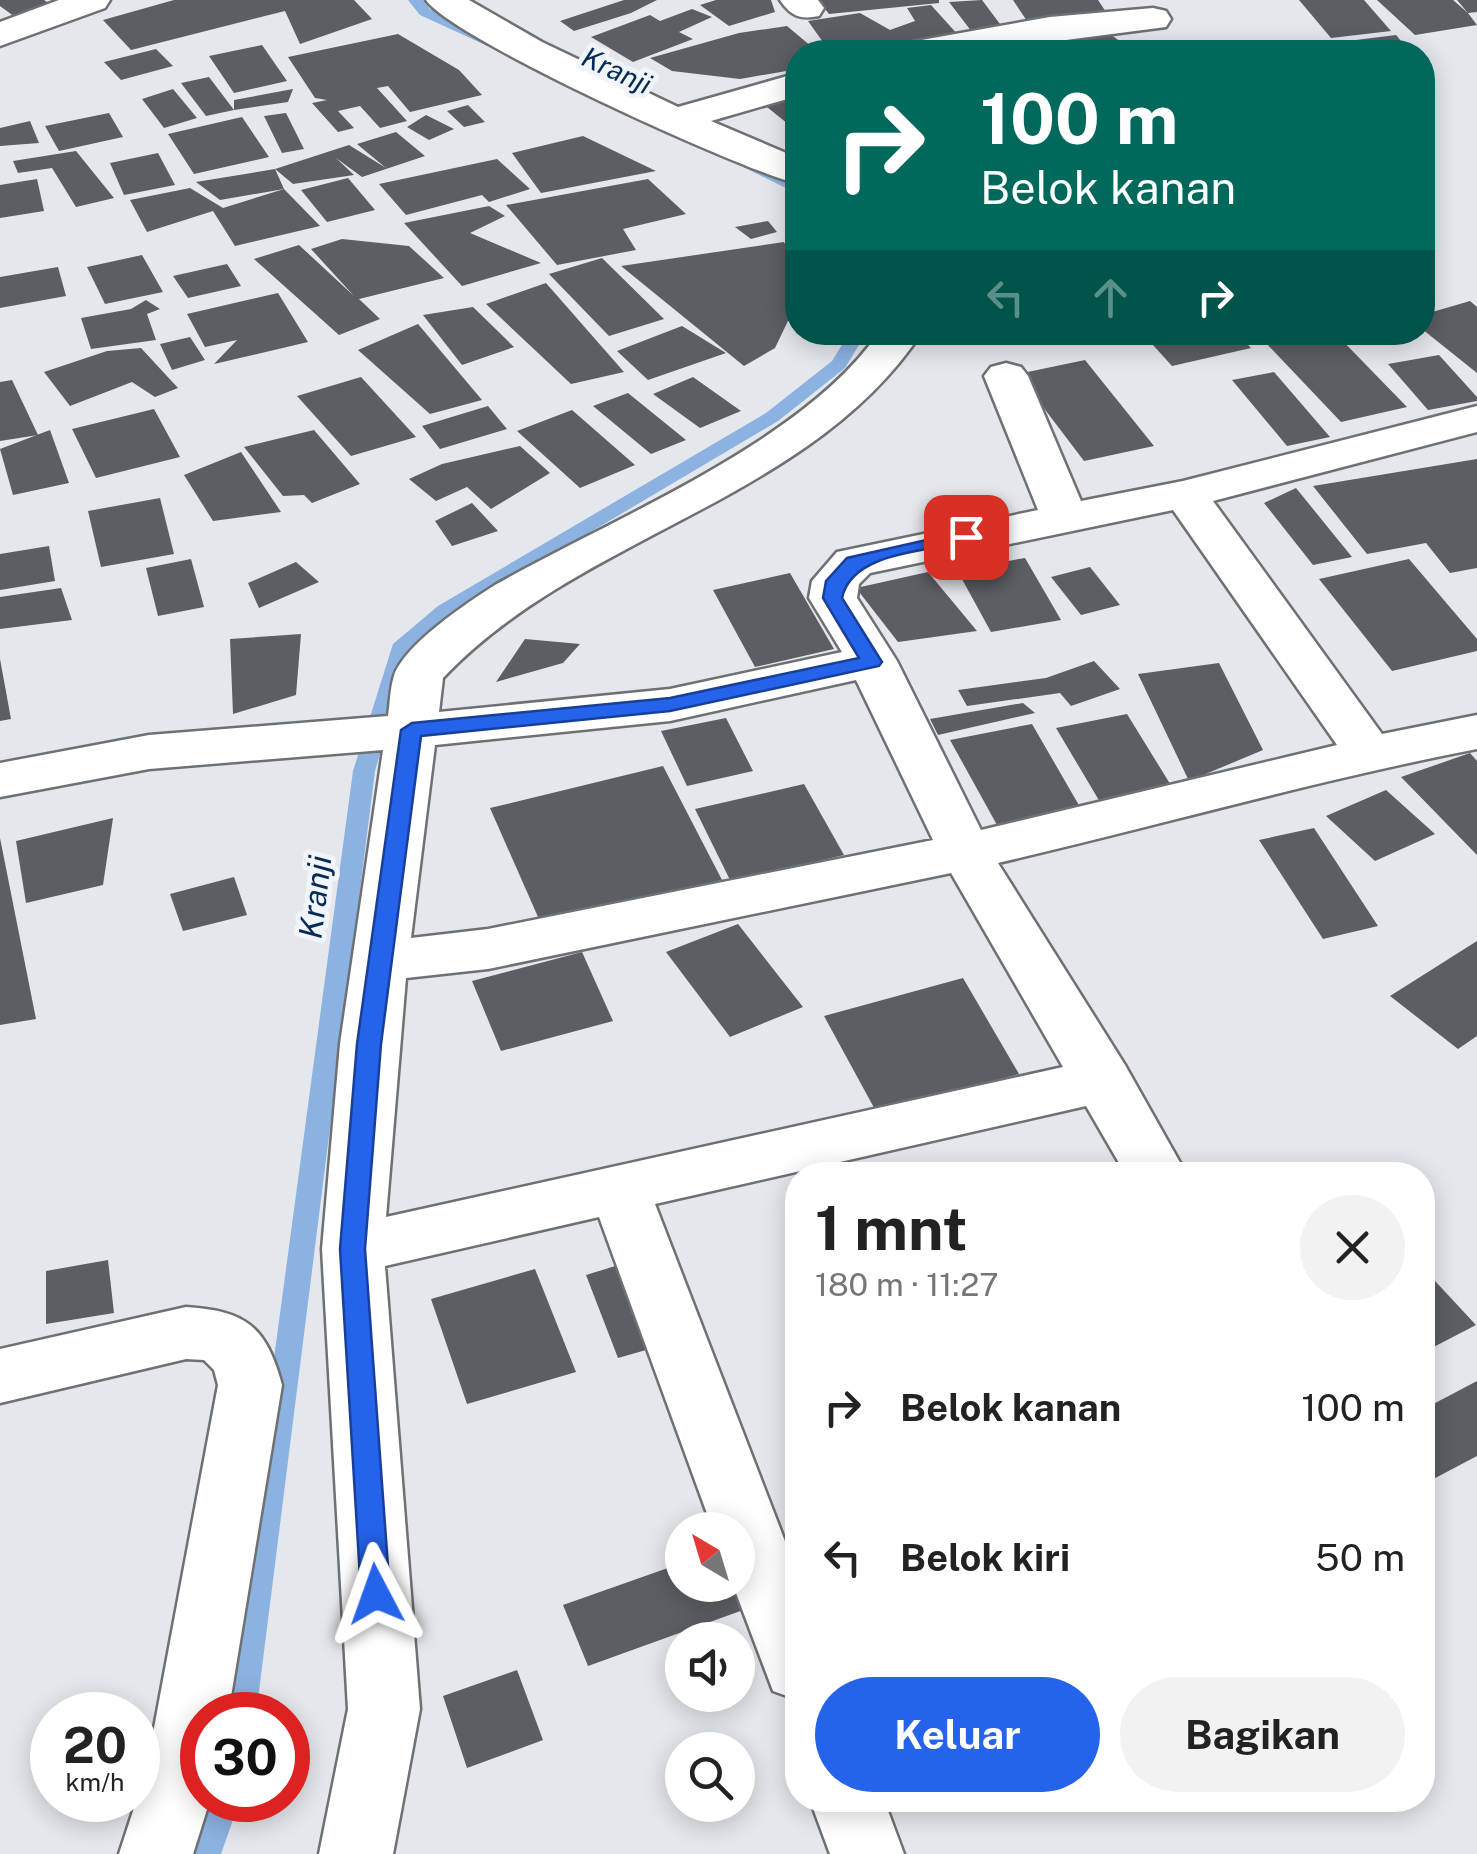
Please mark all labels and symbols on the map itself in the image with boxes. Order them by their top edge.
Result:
water label: Kranji [577,40,657,100]
pin [924,495,1009,580]
water label: Kranji [292,853,338,941]
north arrow [665,1512,755,1602]
position arrow [324,1542,428,1646]
speed limit sign: 30 [180,1692,310,1822]

